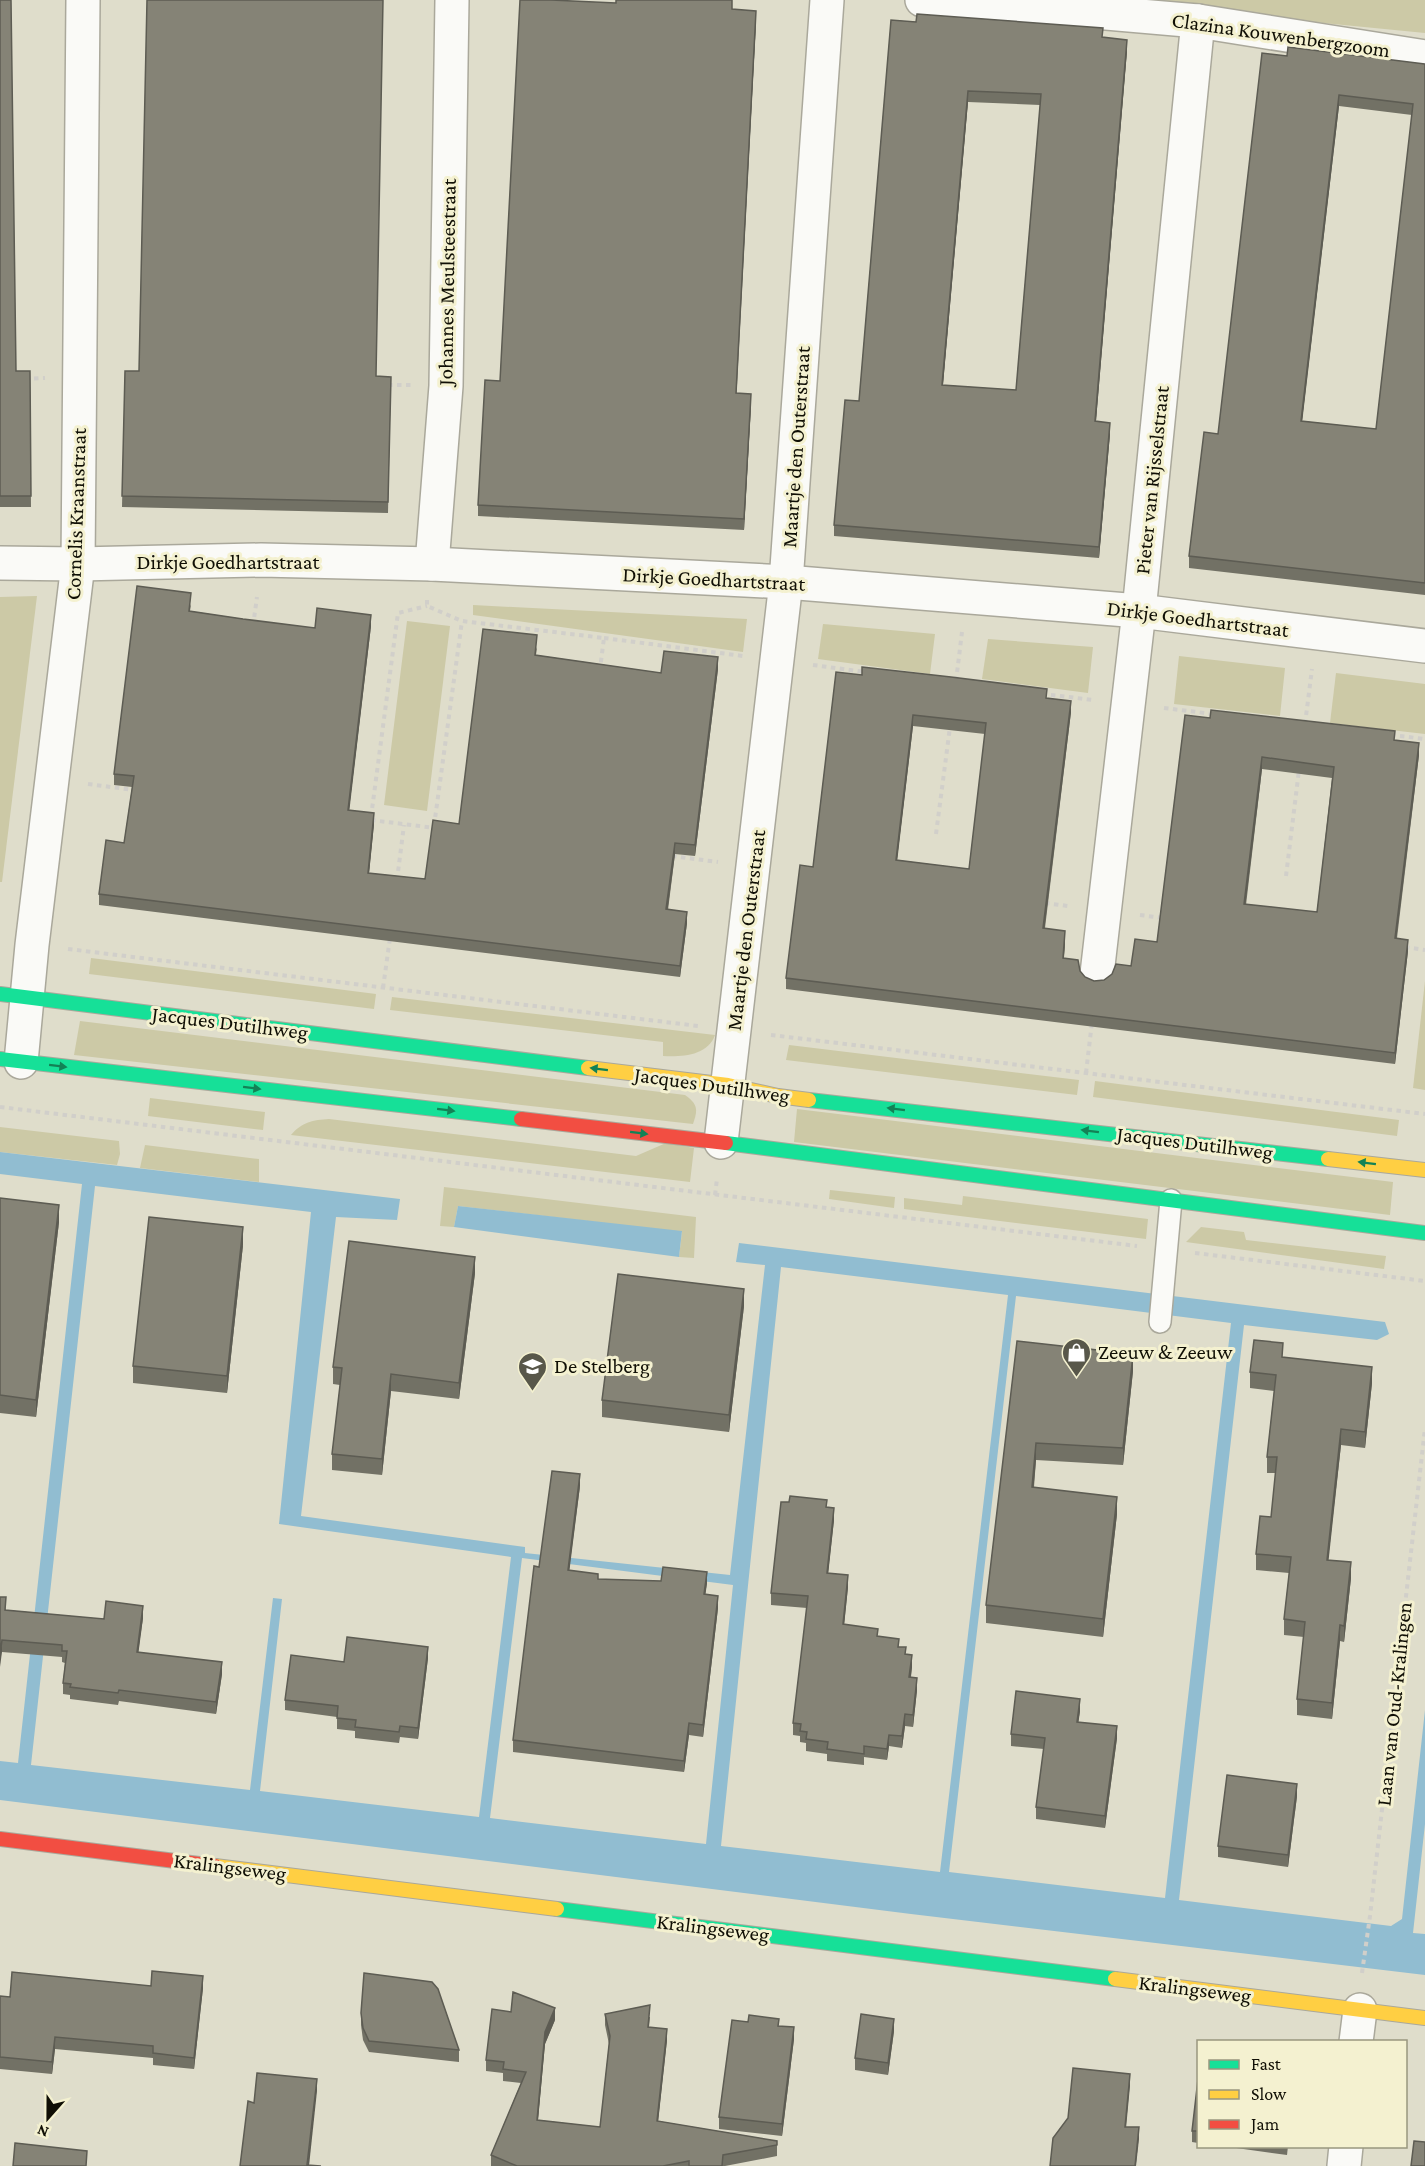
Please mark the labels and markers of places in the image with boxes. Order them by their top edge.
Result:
shop icon: Zeeuw & Zeeuw [1061,1336,1093,1378]
place label: Zeeuw & Zeeuw [1098,1340,1233,1364]
school or university icon: De Stelberg [517,1350,549,1392]
place label: De Stelberg [554,1354,650,1378]

